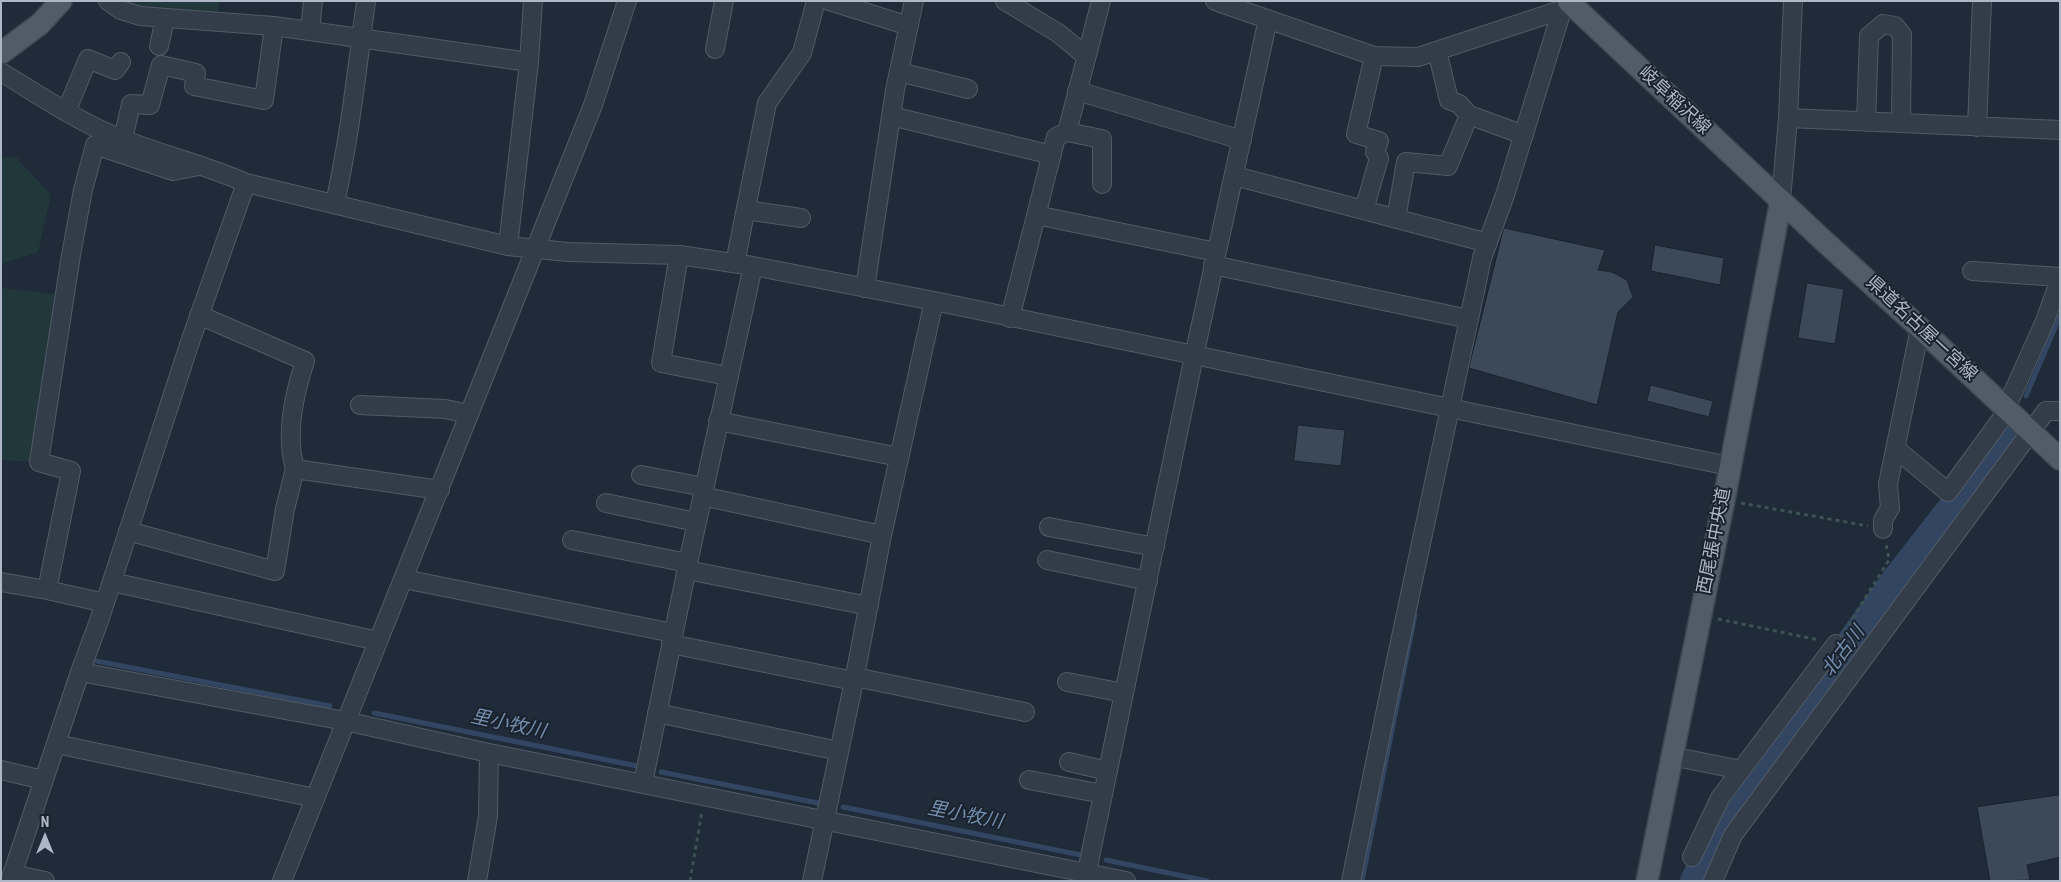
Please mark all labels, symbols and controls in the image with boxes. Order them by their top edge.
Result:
street label: 岐阜稲沢線 [1634,62,1714,140]
street label: 県道名古屋一宮線 [1861,272,1981,386]
street label: 西尾張中央道 [1694,486,1736,596]
water label: 北古川 [1818,622,1870,682]
water label: 里小牧川 [468,706,548,744]
water label: 里小牧川 [926,798,1004,834]
north arrow [20,812,70,862]
text: N [41,814,49,830]

